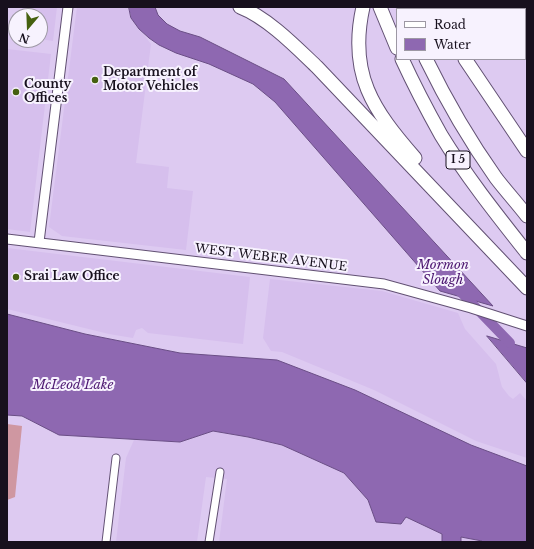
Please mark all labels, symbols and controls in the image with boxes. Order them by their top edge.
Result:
north arrow [8,8,48,48]
legend [396,8,526,60]
text: Road [434,17,466,32]
text: N [17,30,32,47]
text: Water [434,37,471,52]
place label: Department of Motor Vehicles [103,66,198,94]
marker: Department of Motor Vehicles [90,75,100,85]
place label: County Offices [24,78,71,106]
marker: County Offices [11,87,21,97]
road number: I 5 [446,151,470,169]
street label: WEST WEBER AVENUE [194,242,348,274]
water label: Mormon Slough [417,257,469,288]
place label: Srai Law Office [24,270,120,284]
marker: Srai Law Office [11,272,21,282]
water label: McLeod Lake [33,377,113,393]

